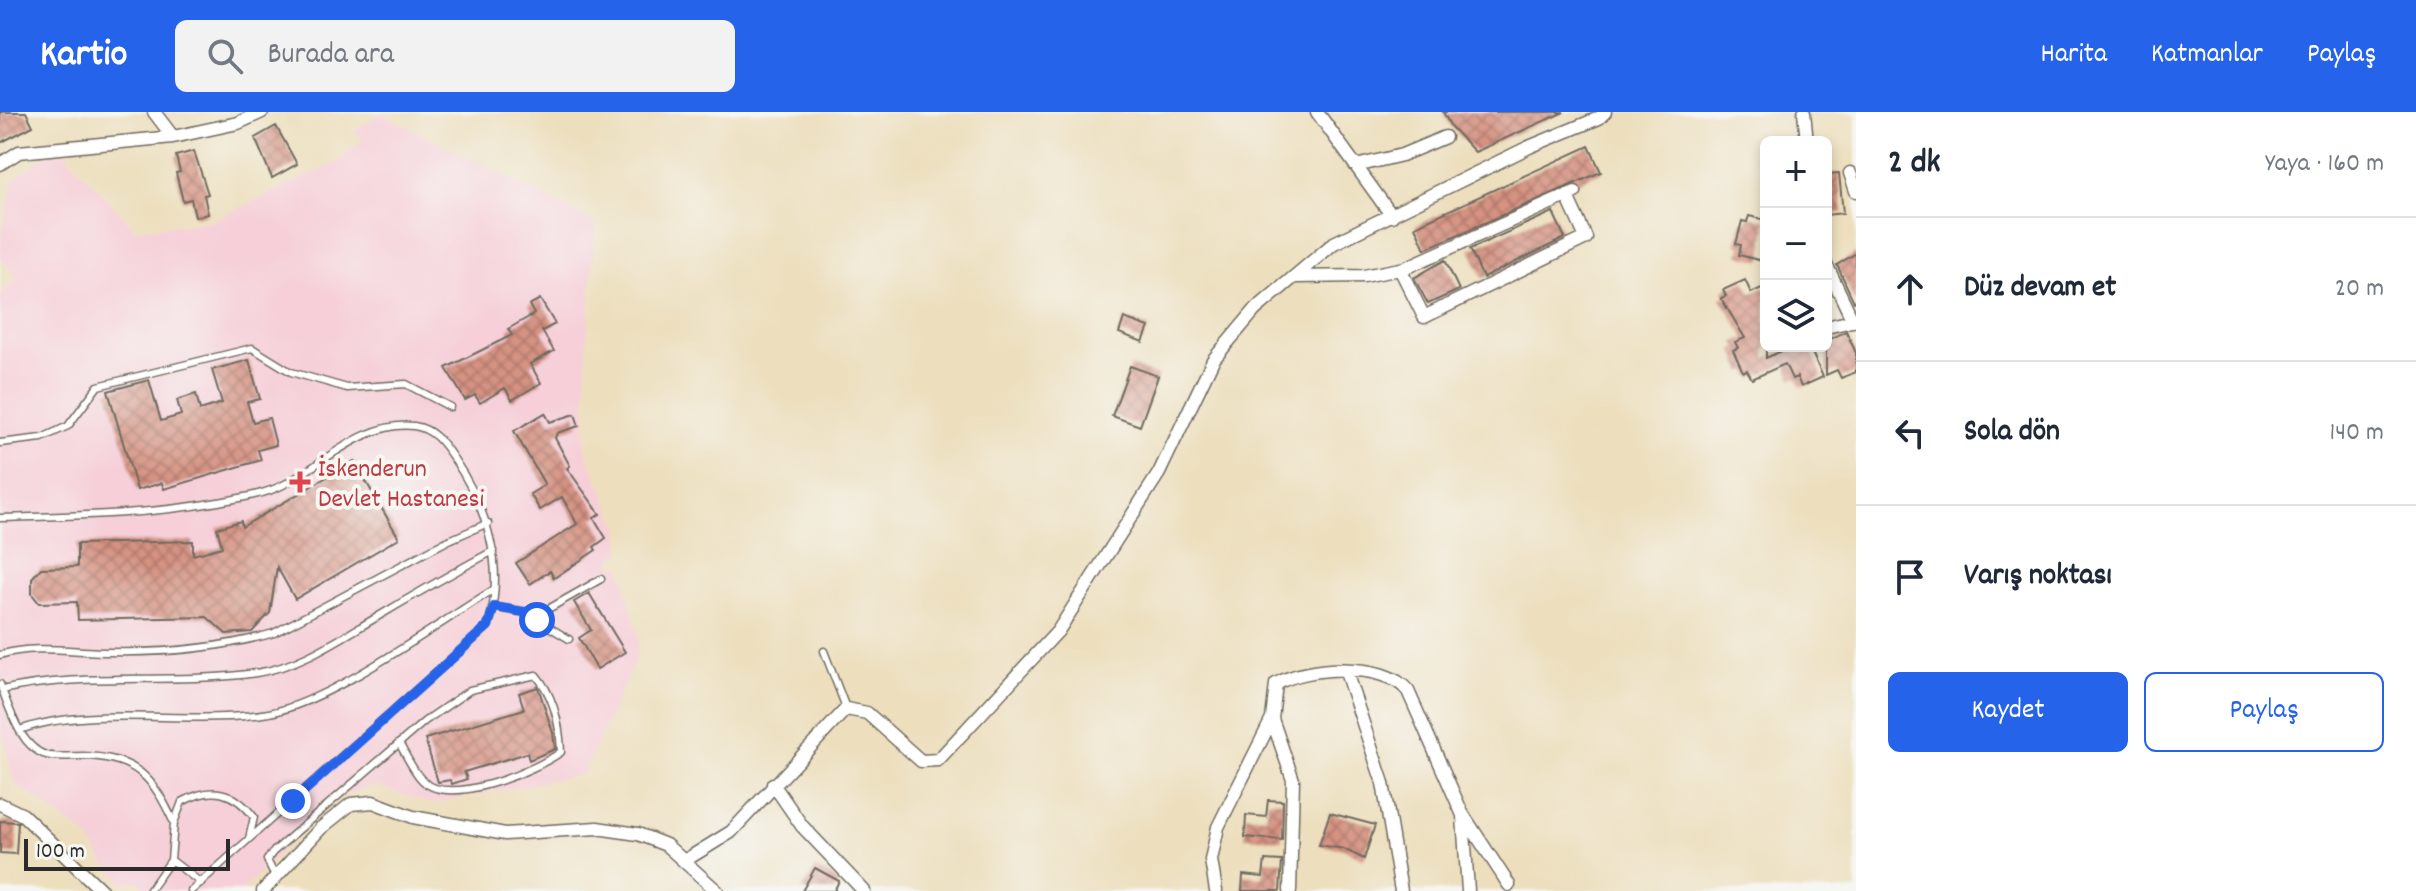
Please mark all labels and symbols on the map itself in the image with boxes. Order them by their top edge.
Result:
place label: İskenderun Devlet Hastanesi [318,452,485,519]
marker: İskenderun Devlet Hastanesi [289,471,311,493]
route start [519,602,555,638]
route end [275,783,311,819]
scale bar [24,835,230,871]

